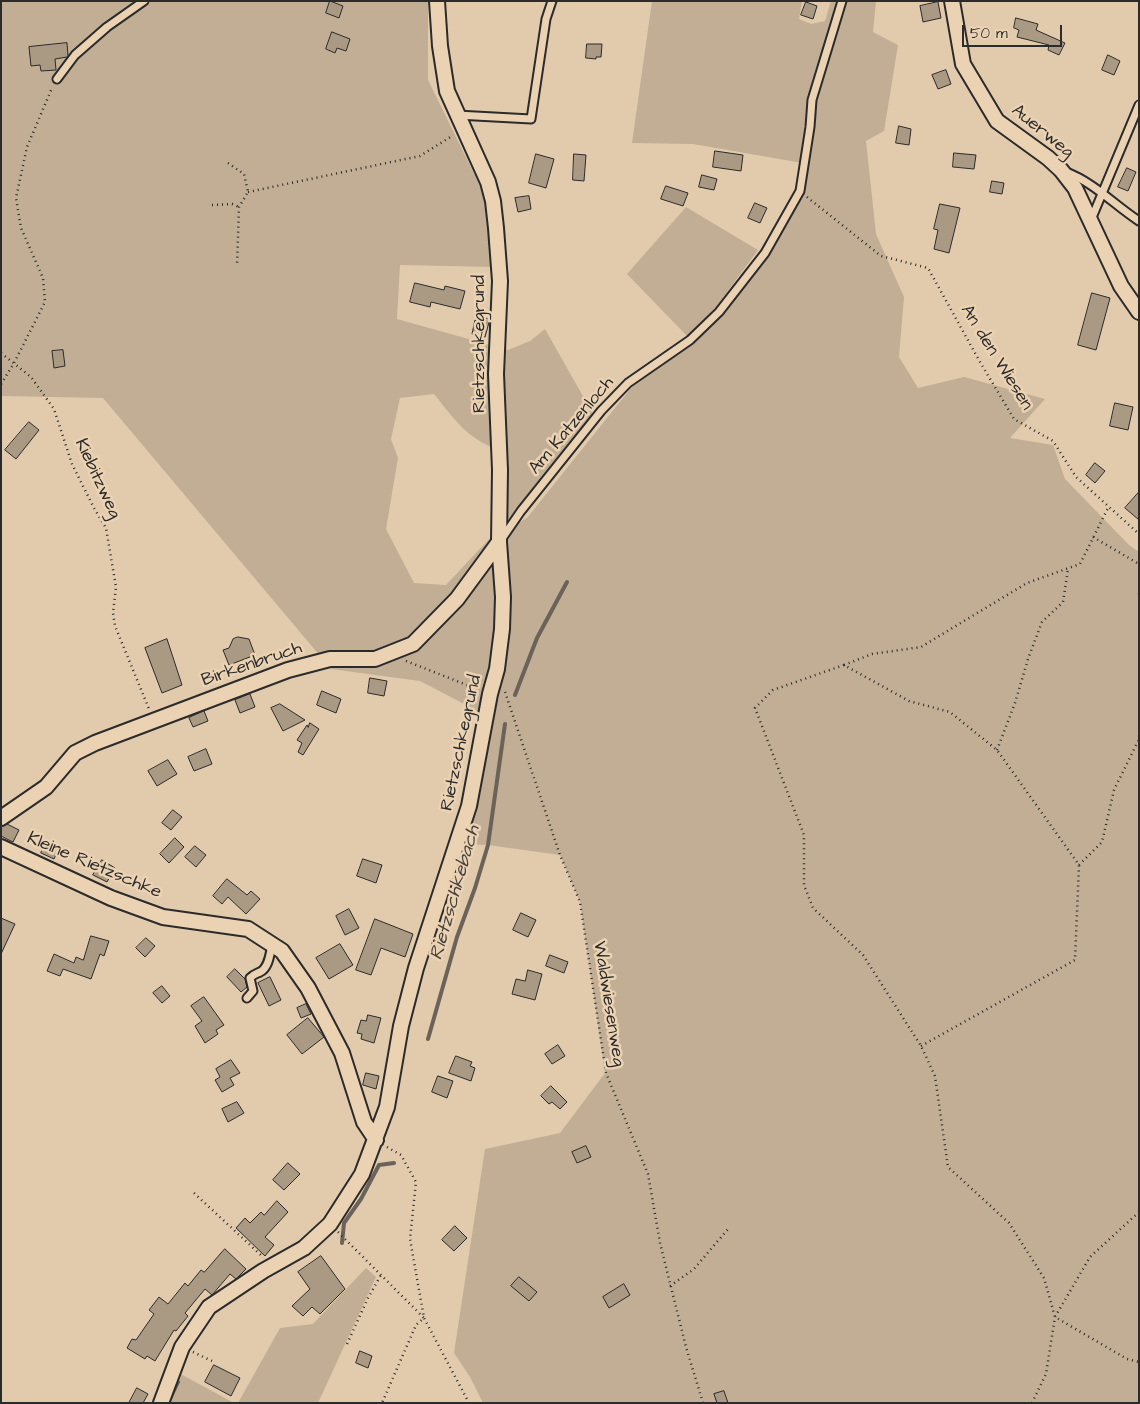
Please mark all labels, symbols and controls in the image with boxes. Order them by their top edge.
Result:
scale bar [965,15,1065,47]
text: 50 m [970,23,1008,44]
street label: Auerweg [1006,100,1078,164]
street label: Rietzschkegrund [469,275,491,413]
street label: An den Wiesen [955,301,1037,415]
street label: Am Katzenloch [525,373,619,479]
street label: Kiebitzweg [69,435,125,523]
street label: Birkenbruch [199,638,305,692]
street label: Rietzschkegrund [437,673,487,813]
water label: Rietzschkebach [426,823,486,963]
street label: Kleine Rietzschke [24,828,164,904]
street label: Waldwiesenweg [587,940,629,1068]

